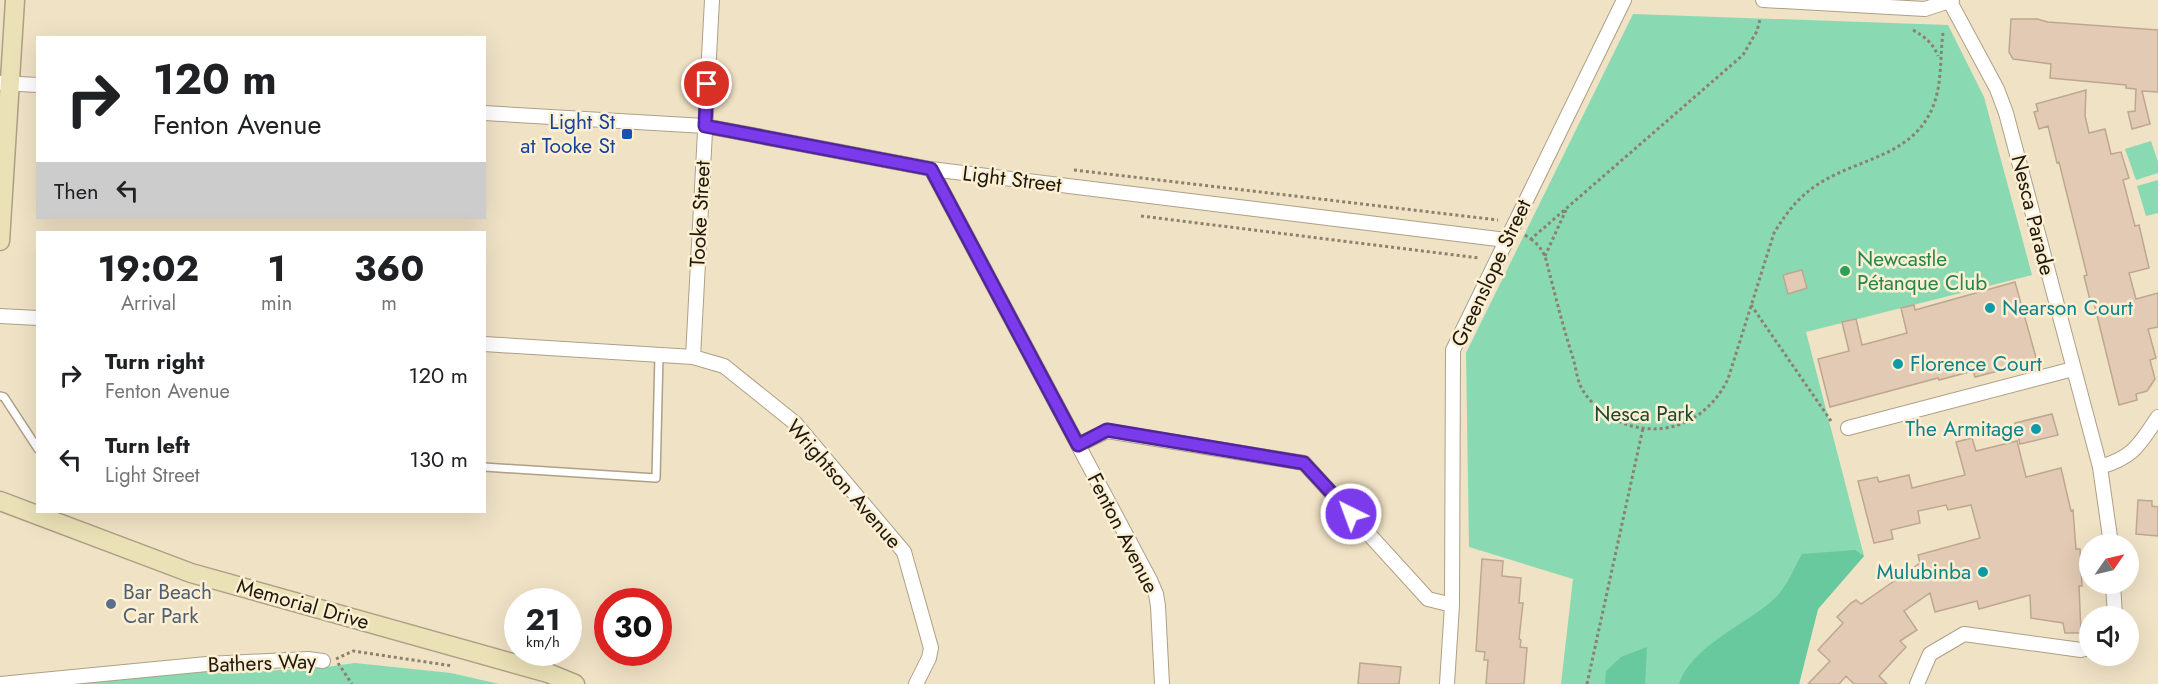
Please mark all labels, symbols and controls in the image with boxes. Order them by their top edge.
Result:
text: 120 m [153,49,277,110]
pin [681,58,732,109]
icon: right [54,60,132,138]
icon: arrive [690,67,723,100]
text: Fenton Avenue [153,105,321,144]
place label: Light St at Tooke St [520,107,615,161]
marker: Light St at Tooke St [620,127,634,141]
street label: Nesca Parade [2004,152,2062,279]
street label: Light Street [961,158,1063,200]
street label: Tooke Street [682,160,718,268]
icon: left [111,174,144,207]
text: Then [54,175,99,207]
street label: Greenslope Street [1444,194,1538,352]
text: 19:02 [98,242,199,294]
text: 1 [267,242,286,294]
text: 360 [354,242,424,294]
place label: Newcastle Pétanque Club [1857,244,1987,298]
marker: Newcastle Pétanque Club [1838,264,1852,278]
text: Arrival [121,289,176,318]
text: min [261,289,292,318]
text: m [381,289,397,318]
place label: Nearson Court [2002,293,2133,323]
marker: Nearson Court [1983,301,1997,315]
text: Turn right [105,345,205,377]
place label: Florence Court [1910,349,2042,379]
marker: Florence Court [1891,357,1905,371]
icon: right [54,359,87,392]
text: 120 m [409,359,468,391]
text: Fenton Avenue [105,377,230,406]
park label: Nesca Park [1594,399,1694,429]
street label: Wrightson Avenue [779,413,909,555]
place label: The Armitage [1905,414,2024,444]
marker: The Armitage [2029,422,2043,436]
text: Turn left [105,429,190,461]
icon: left [54,443,87,476]
text: 130 m [409,443,468,475]
text: Light Street [105,461,200,490]
street label: Fenton Avenue [1080,468,1166,598]
position arrow [1319,482,1383,546]
north arrow [2079,534,2139,594]
map controls [2079,534,2139,666]
place label: Mulubinba [1877,557,1971,587]
marker: Mulubinba [1976,565,1990,579]
street label: Memorial Drive [233,571,373,637]
place label: Bar Beach Car Park [123,577,212,631]
speed limit sign: 30 [594,588,672,666]
marker: Bar Beach Car Park [104,597,118,611]
text: 21 [526,598,560,641]
button: sound [2079,606,2139,666]
text: km/h [526,631,560,653]
street label: Bathers Way [207,646,318,680]

